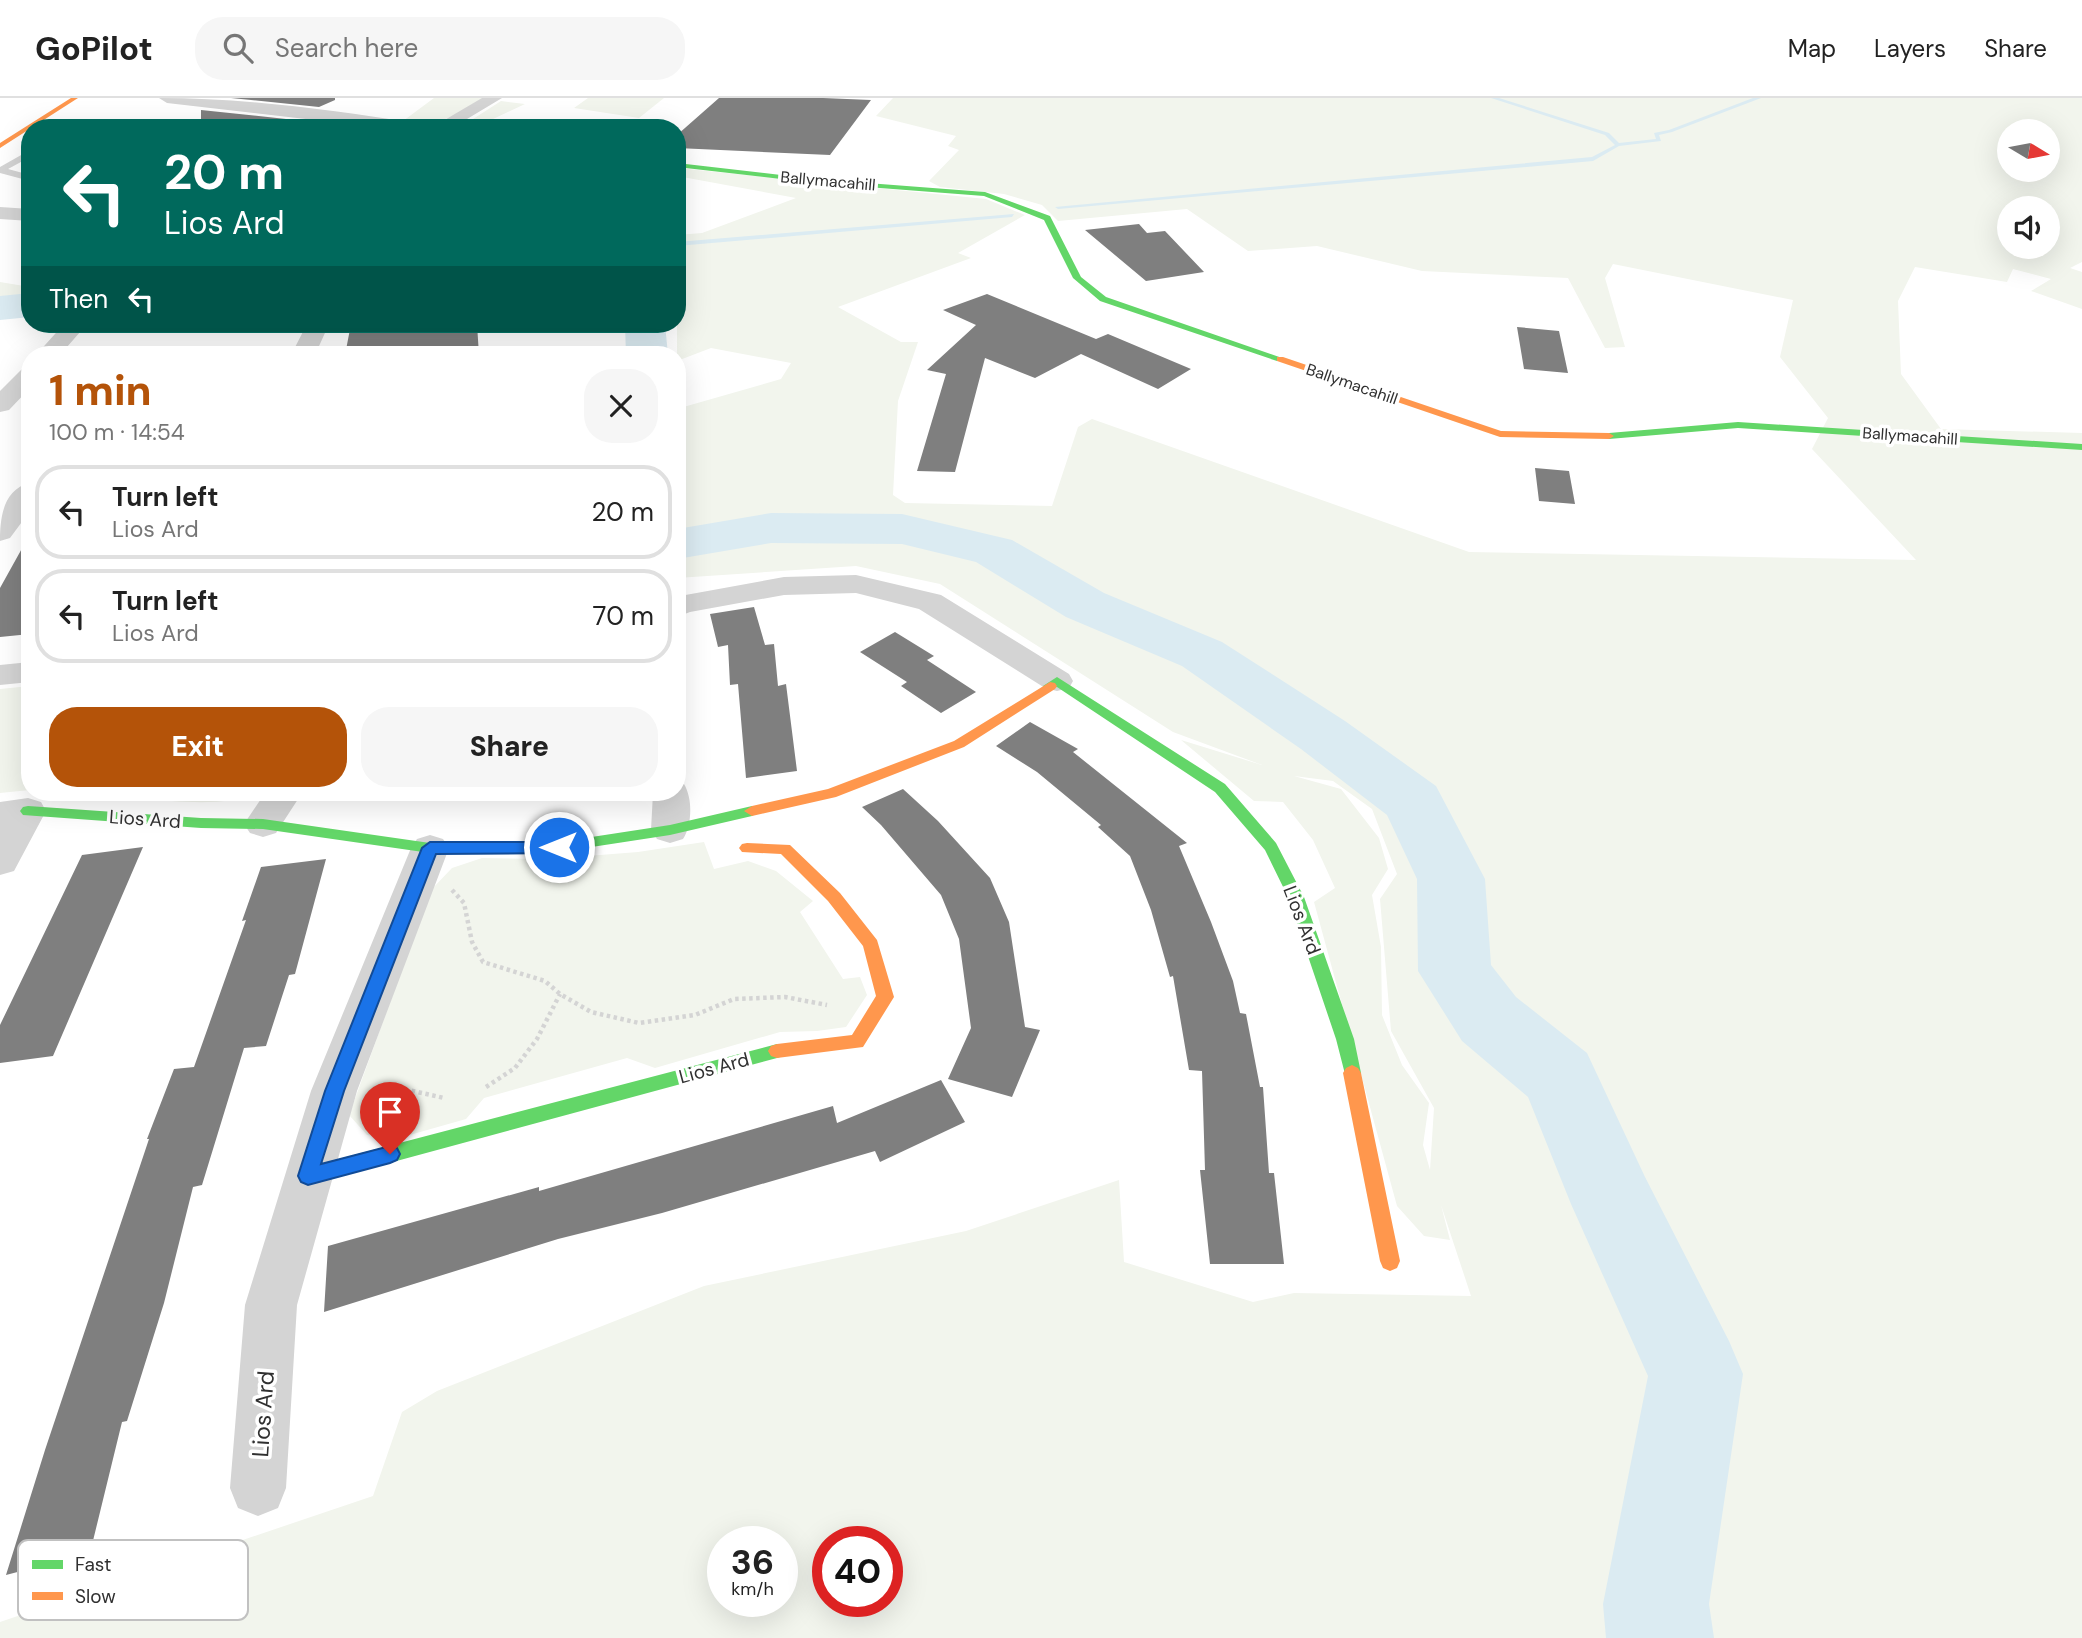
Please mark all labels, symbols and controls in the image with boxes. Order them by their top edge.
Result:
search box [195,17,685,80]
text: GoPilot [35,27,153,70]
icon: search [219,29,257,67]
text: Search here [275,31,418,65]
text: Map [1788,33,1836,64]
text: Layers [1874,33,1946,64]
text: Share [1984,33,2047,64]
north arrow [1997,119,2060,182]
map controls [1997,119,2060,259]
text: 20 m [164,140,284,204]
icon: left [49,147,140,238]
street label: Ballymacahill [780,166,876,196]
button: sound [1997,196,2060,259]
text: Lios Ard [164,202,285,244]
icon: left [122,280,160,318]
text: Then [49,282,108,316]
street label: Ballymacahill [1303,359,1401,409]
text: 1 min [49,363,152,418]
button: close [584,369,658,443]
text: 100 m · 14:54 [49,417,185,447]
street label: Ballymacahill [1862,422,1958,450]
text: Turn left [112,480,219,514]
icon: left [53,493,91,531]
text: 20 m [591,495,654,529]
text: Lios Ard [112,514,199,544]
text: Turn left [112,584,219,618]
icon: left [53,597,91,635]
text: 70 m [593,599,654,633]
text: Lios Ard [112,618,199,648]
button: Exit [49,707,347,787]
button: Share [361,707,658,787]
street label: Lios Ard [108,804,182,834]
position arrow [522,810,596,884]
street label: Lios Ard [1277,882,1327,958]
street label: Lios Ard [676,1047,752,1089]
pin [360,1082,420,1154]
icon: arrive [371,1093,409,1131]
street label: Lios Ard [245,1370,281,1458]
speed limit sign: 40 [812,1526,903,1617]
text: 36 [731,1539,774,1585]
legend [18,1540,248,1620]
text: Fast [75,1552,111,1577]
text: km/h [731,1577,774,1601]
text: Slow [75,1584,116,1609]

